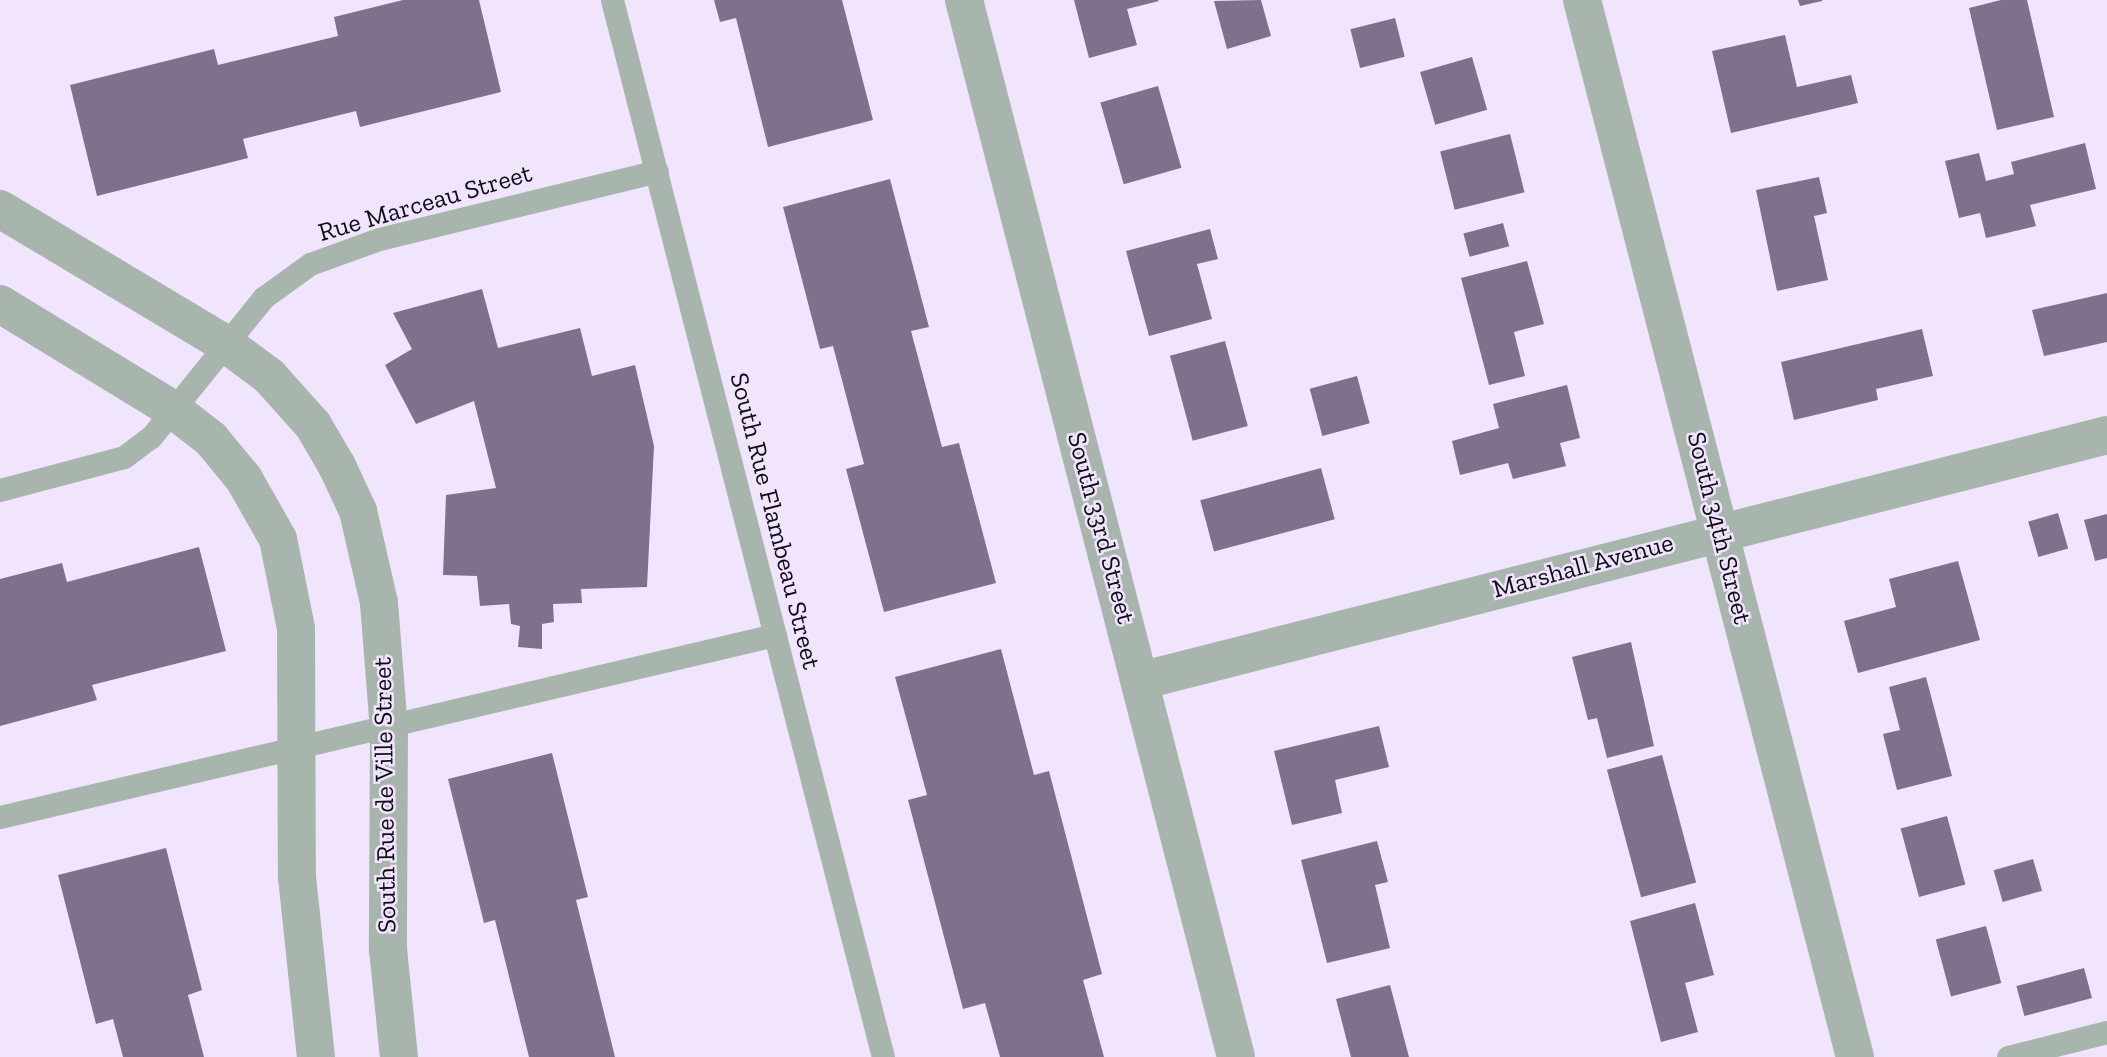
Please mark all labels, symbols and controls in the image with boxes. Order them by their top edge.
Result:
street label: Rue Marceau Street [315,158,535,248]
street label: South Rue Flambeau Street [723,369,827,673]
street label: South 33rd Street [1060,429,1142,627]
street label: South 34th Street [1680,429,1758,627]
street label: Marshall Avenue [1489,527,1677,605]
street label: South Rue de Ville Street [367,656,403,934]

